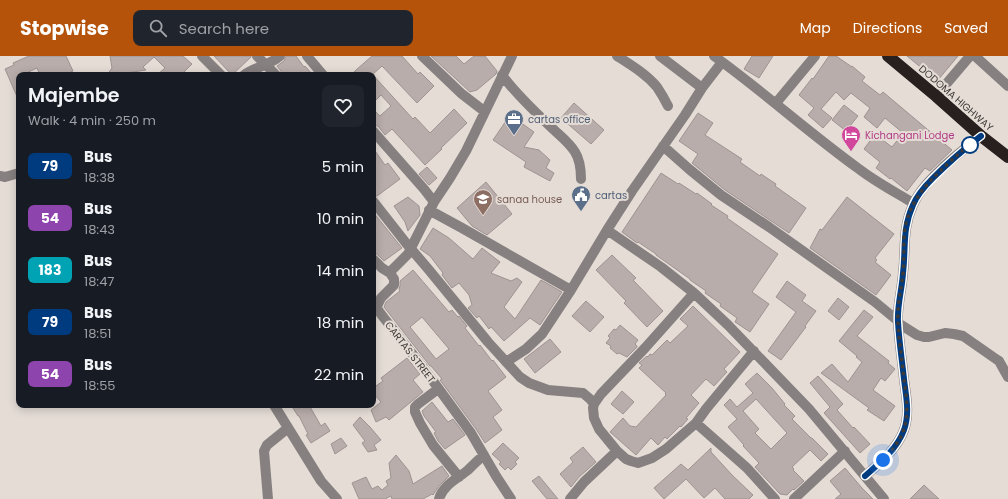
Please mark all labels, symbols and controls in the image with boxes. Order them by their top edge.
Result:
search box [133,10,413,46]
text: Stopwise [20,15,109,42]
icon: search [147,17,169,39]
text: Search here [179,18,269,39]
text: Map [800,18,831,38]
text: Directions [853,18,922,38]
text: Saved [944,18,988,38]
street label: DODOMA HIGHWAY [915,61,997,135]
text: Majembe [28,82,120,109]
button: heart [322,85,364,127]
office icon: cartas office [503,108,525,136]
text: Walk · 4 min · 250 m [28,111,156,130]
place label: cartas office [528,112,591,127]
hotel icon: Kichangani Lodge [840,124,862,152]
place label: Kichangani Lodge [865,128,955,143]
unlabelled marker [961,136,979,154]
text: Bus [84,146,112,167]
text: 79 [42,156,58,176]
text: 5 min [322,156,364,177]
text: 18:38 [84,168,115,187]
public building icon: cartas [570,184,592,212]
school or university icon: sanaa house [472,188,494,216]
place label: cartas [595,188,627,203]
place label: sanaa house [497,192,562,207]
text: Bus [84,198,112,219]
text: 54 [41,208,59,228]
text: 10 min [317,208,364,229]
text: 18:43 [84,220,115,239]
text: Bus [84,250,112,271]
text: 183 [39,260,61,280]
text: 14 min [317,260,364,281]
text: 18:47 [84,272,114,291]
text: Bus [84,302,112,323]
text: 79 [42,312,58,332]
text: 18 min [317,312,364,333]
street label: CARTAS STREET [381,318,439,386]
text: 18:51 [84,324,111,343]
text: Bus [84,354,112,375]
text: 54 [41,364,59,384]
text: 22 min [314,364,364,385]
text: 18:55 [84,376,115,395]
your location [873,450,893,470]

